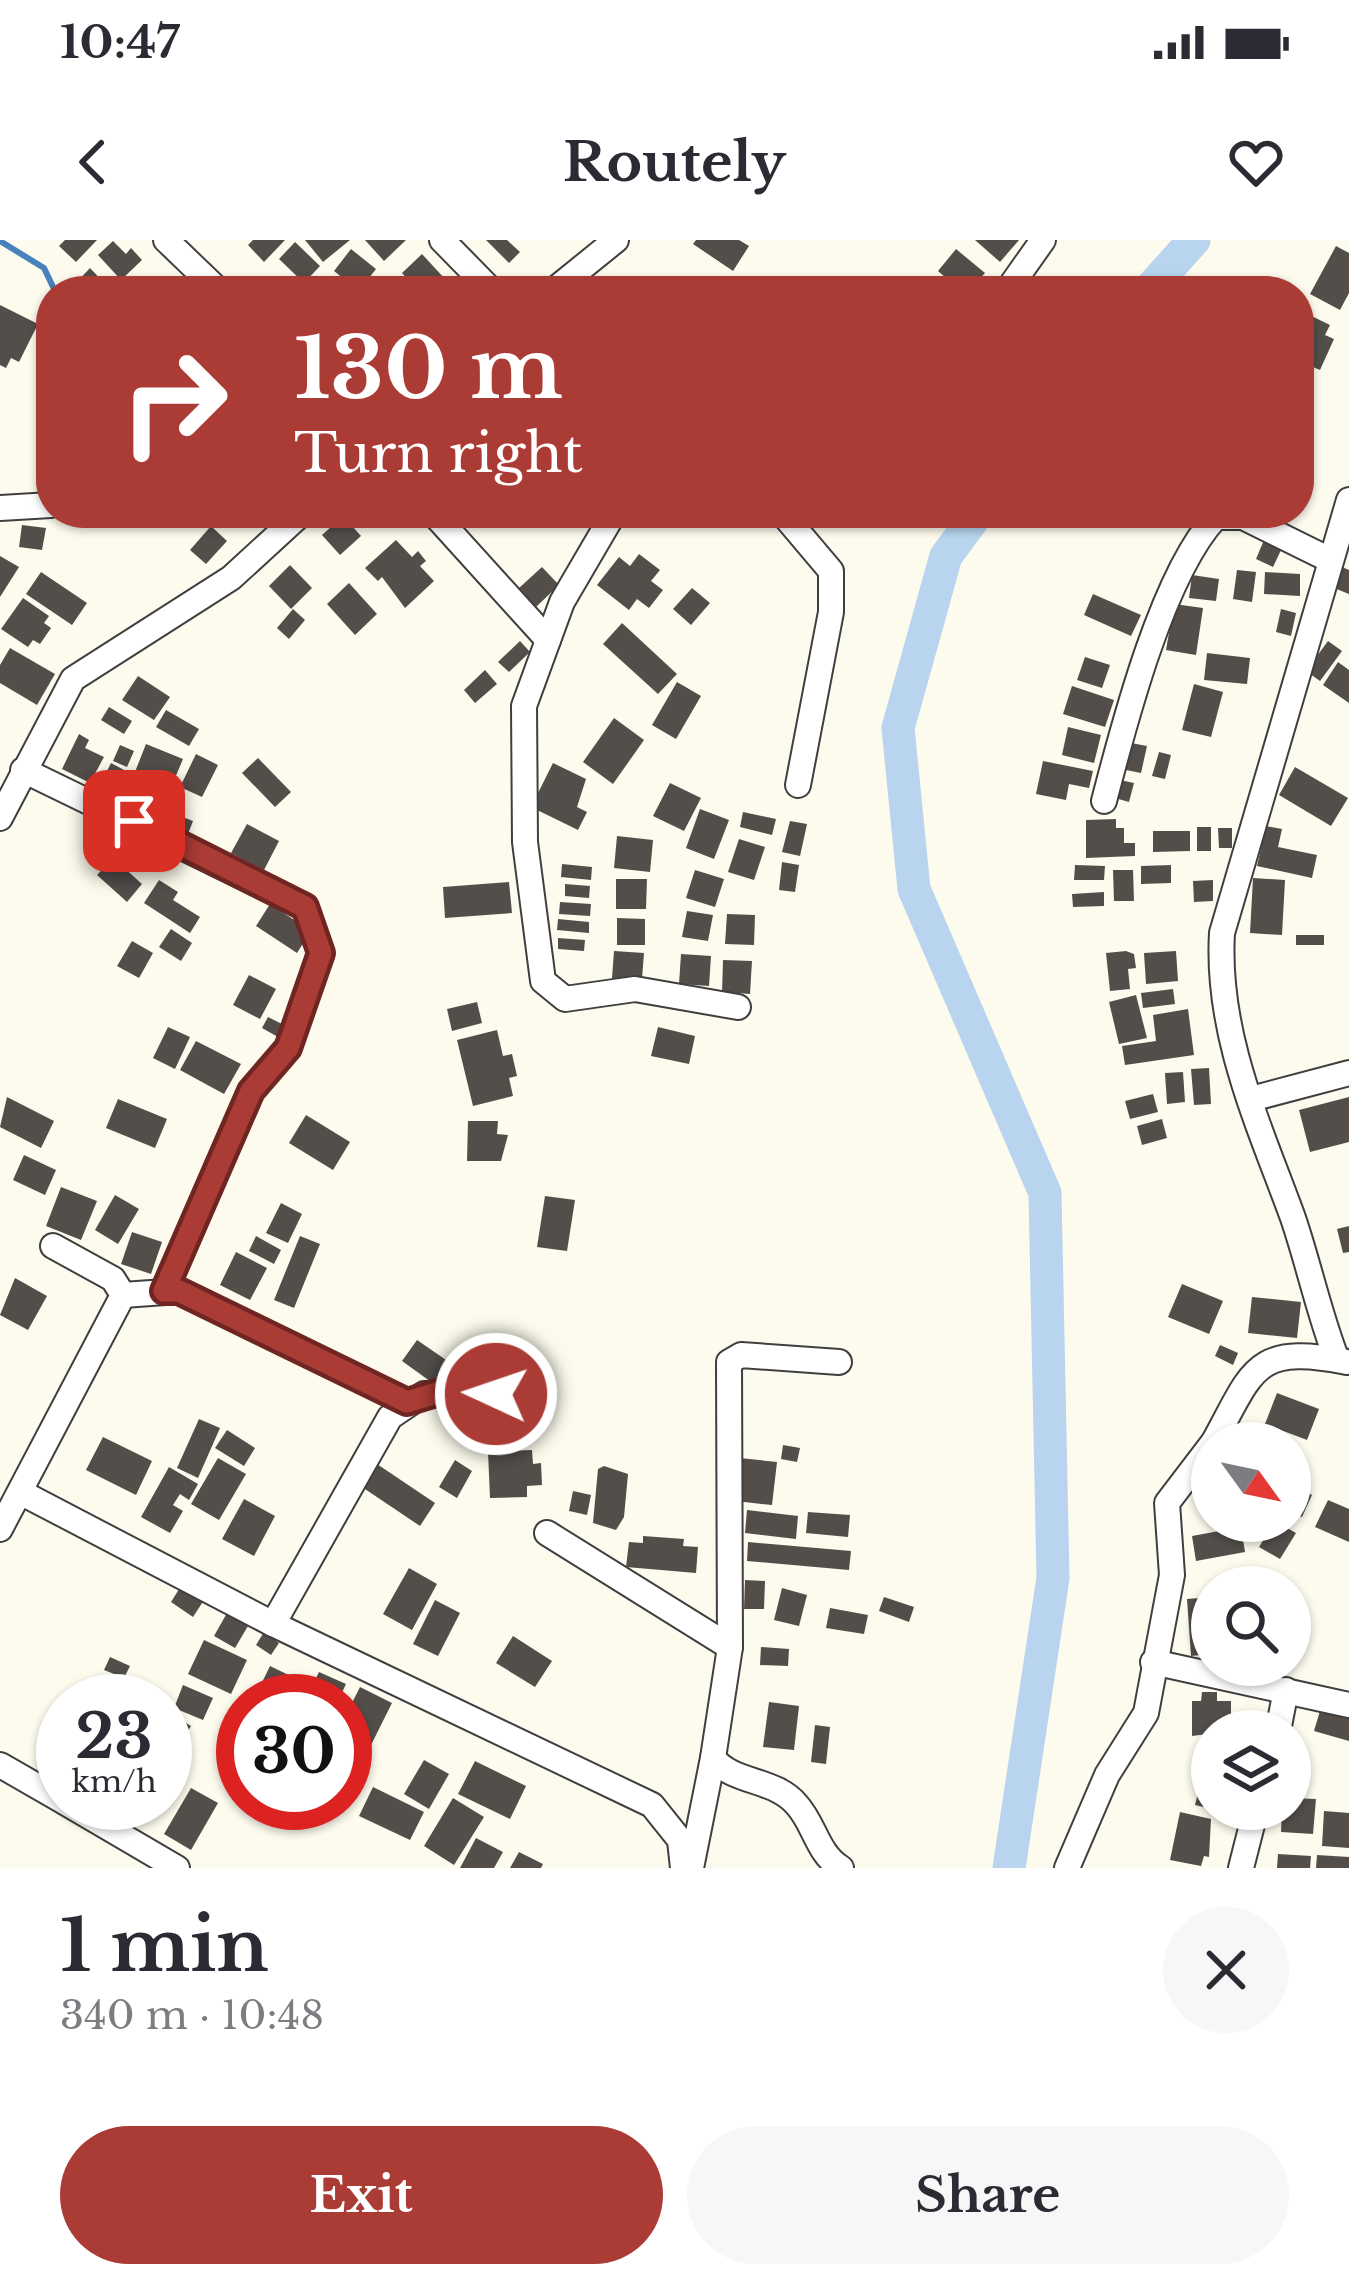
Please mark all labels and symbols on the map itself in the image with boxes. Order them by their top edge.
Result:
pin [83,770,185,872]
position arrow [433,1331,559,1457]
north arrow [1191,1422,1311,1542]
speed limit sign: 30 [216,1674,372,1830]

